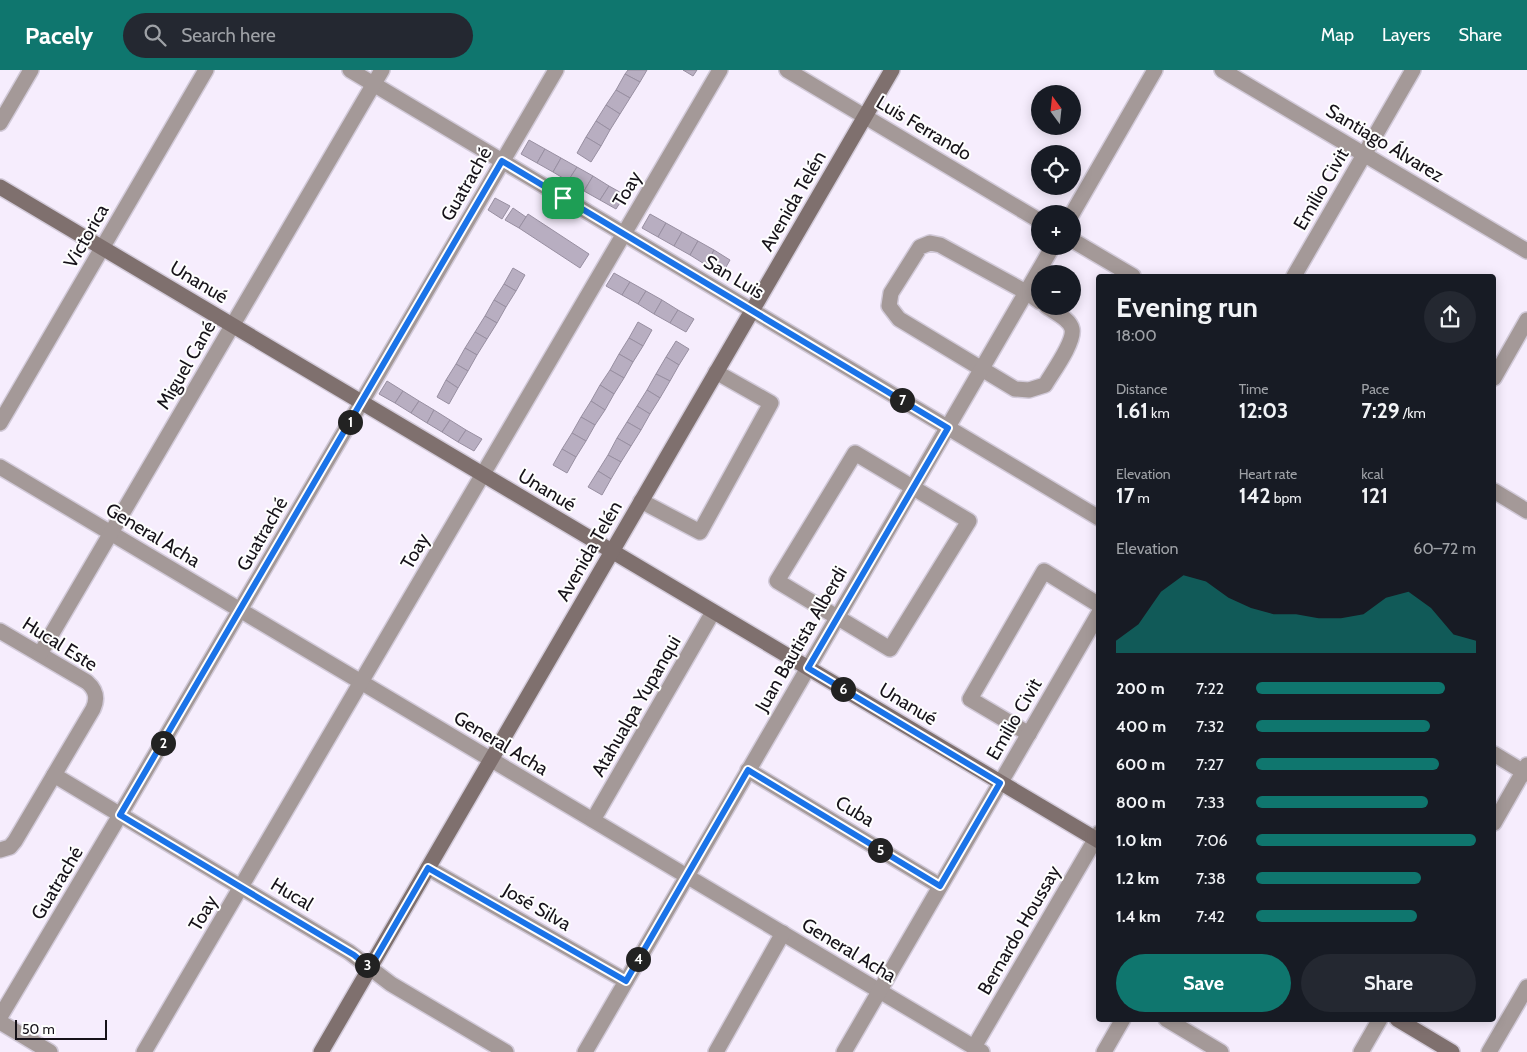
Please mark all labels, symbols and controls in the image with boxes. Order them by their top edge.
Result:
search box [123,13,473,58]
text: Pacely [25,21,93,50]
icon: search [141,21,169,49]
text: Search here [181,24,276,47]
text: Map [1321,24,1354,46]
text: Layers [1382,24,1431,46]
text: Share [1459,24,1502,46]
north arrow [1031,85,1081,135]
map controls [1031,85,1081,315]
street label: Luis Ferrando [872,91,976,165]
street label: Santiago Álvarez [1322,98,1449,187]
street label: Guatraché [436,143,496,225]
street label: Emilio Civit [1288,144,1354,234]
button: locate [1031,145,1081,195]
street label: Avenida Telén [755,147,831,255]
street label: Toay [608,167,647,211]
pin [542,177,584,219]
icon: arrive [549,184,577,212]
street label: Victorica [59,200,113,272]
button: + [1031,205,1081,255]
street label: San Luis [700,250,768,304]
street label: Unanué [166,256,232,308]
button: − [1031,265,1081,315]
text: Evening run [1116,290,1258,324]
button: share [1424,291,1476,343]
street label: Miguel Cané [151,316,221,413]
text: 18:00 [1116,326,1157,345]
text: Distance [1116,380,1168,398]
text: Time [1239,380,1268,398]
text: Pace [1361,380,1389,398]
pin: 7 [890,388,914,412]
text: 7 [899,391,906,409]
text: 1.61 [1116,398,1148,423]
text: 12:03 [1239,398,1288,423]
text: 7:29 [1361,398,1400,423]
text: km [1148,404,1170,422]
text: /km [1400,404,1426,422]
pin: 1 [338,410,362,434]
text: 1 [348,413,353,431]
street label: Unanué [514,464,580,516]
text: Elevation [1116,465,1171,483]
text: Heart rate [1239,465,1297,483]
text: kcal [1361,465,1384,483]
text: 17 [1116,483,1134,508]
text: 142 [1239,483,1271,508]
text: 121 [1361,483,1388,508]
text: m [1134,489,1150,507]
text: bpm [1271,489,1302,507]
street label: Guatraché [232,493,292,575]
street label: Avenida Telén [551,497,627,605]
street label: General Acha [102,498,204,572]
street label: Toay [396,529,435,573]
text: Elevation [1116,539,1179,558]
text: 60–72 m [1413,539,1476,558]
street label: Juan Bautista Alberdi [750,562,852,717]
street label: Hucal Este [18,612,102,676]
street label: Atahualpa Yupanqui [586,631,686,781]
street label: Emilio Civit [981,674,1047,764]
pin: 6 [830,676,856,702]
street label: Unanué [875,678,941,730]
text: 200 m [1116,679,1165,698]
text: 7:22 [1196,679,1224,698]
text: 6 [840,680,847,698]
street label: General Acha [450,706,552,780]
text: 400 m [1116,717,1166,736]
text: 7:32 [1196,717,1224,736]
pin: 2 [150,730,176,756]
text: 2 [160,734,167,752]
text: 600 m [1116,755,1165,774]
text: 7:27 [1196,755,1224,774]
street label: Cuba [831,791,879,831]
text: 800 m [1116,793,1166,812]
text: 7:33 [1196,793,1225,812]
text: 1.0 km [1116,831,1162,850]
text: 7:06 [1196,831,1228,850]
pin: 5 [868,838,892,862]
text: 5 [877,841,884,859]
street label: Guatraché [26,842,88,924]
street label: Bernardo Houssay [973,861,1066,999]
text: 1.2 km [1116,869,1159,888]
text: 7:38 [1196,869,1226,888]
street label: Hucal [267,872,318,916]
street label: José Silva [498,878,575,936]
street label: Toay [184,891,223,935]
text: 1.4 km [1116,907,1161,926]
text: 7:42 [1196,907,1225,926]
street label: General Acha [798,913,900,987]
pin: 4 [626,946,650,972]
text: 4 [634,950,643,968]
pin: 3 [354,952,380,978]
button: Save [1116,954,1291,1012]
button: Share [1301,954,1476,1012]
text: 3 [364,956,371,974]
scale bar [15,1017,108,1040]
text: 50 m [22,1020,55,1038]

